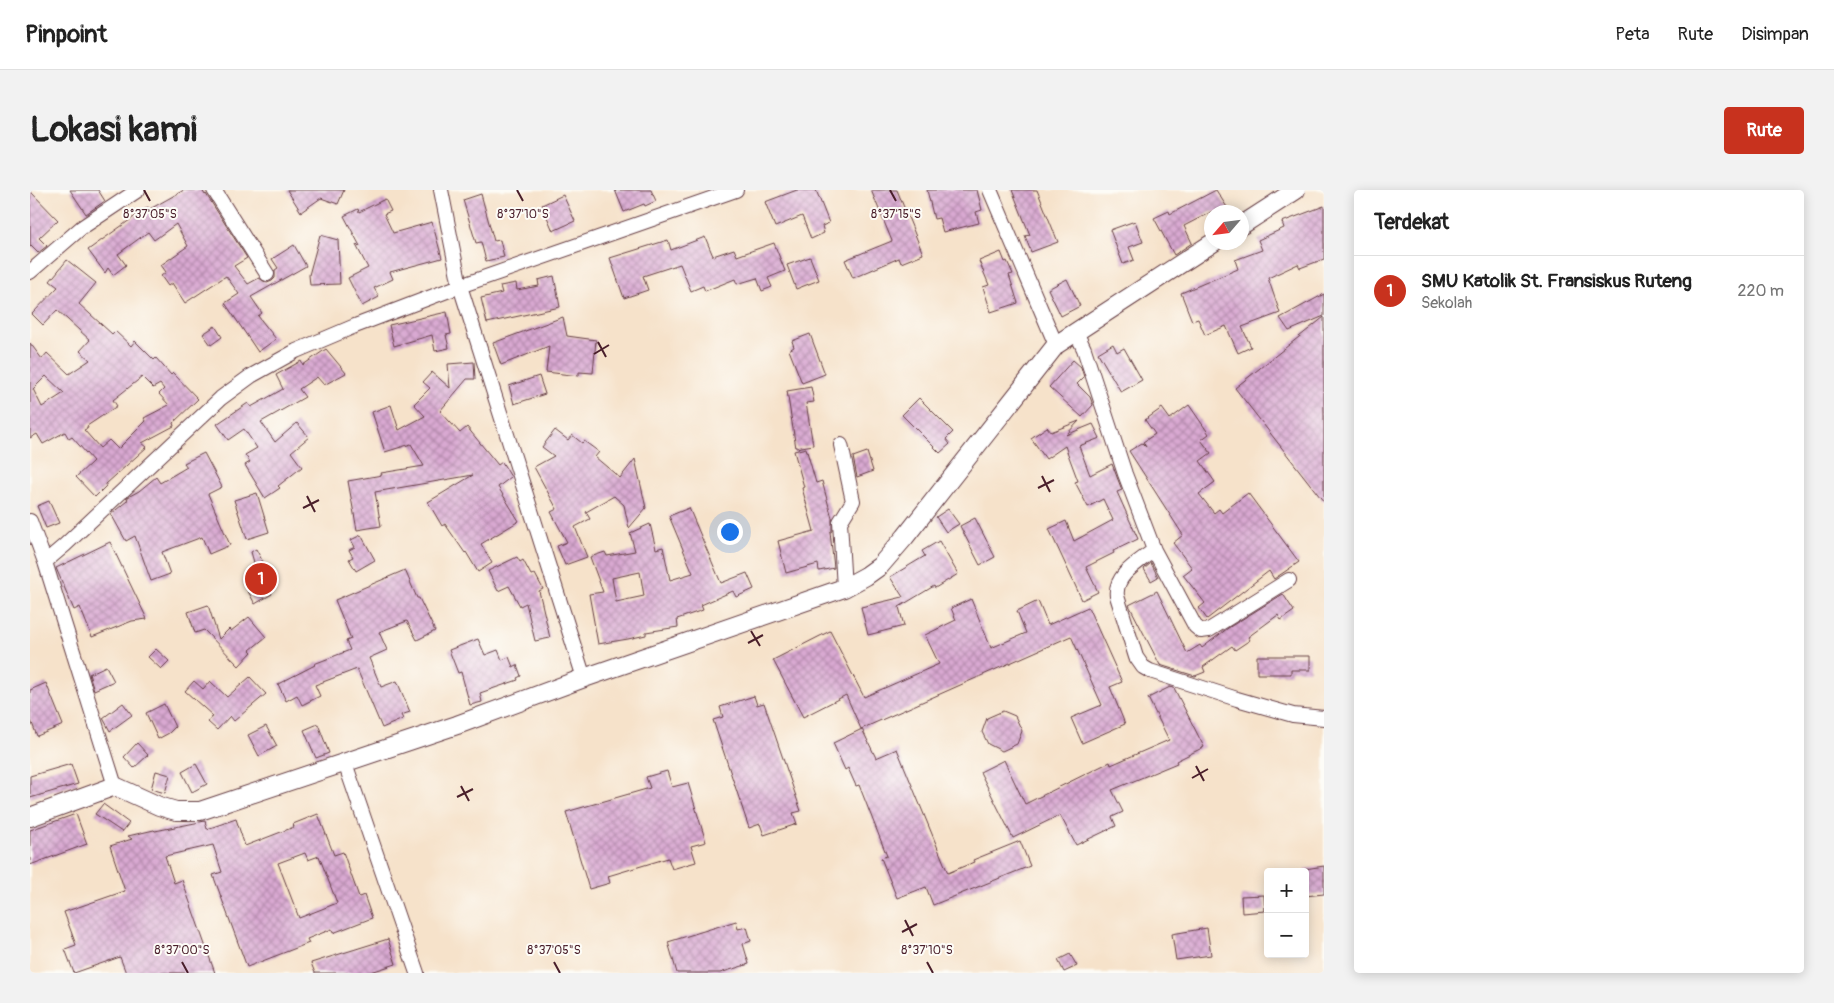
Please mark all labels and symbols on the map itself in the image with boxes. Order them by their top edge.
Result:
north arrow [1204,205,1249,250]
text: 8°37'05"S [123,207,177,222]
text: 8°37'10"S [497,207,549,222]
text: 8°37'15"S [871,207,921,222]
your location [717,519,743,545]
pin: 1 [245,560,277,598]
text: 8°37'00"S [155,943,210,958]
text: 8°37'05"S [527,943,581,958]
text: 8°37'10"S [901,943,953,958]

